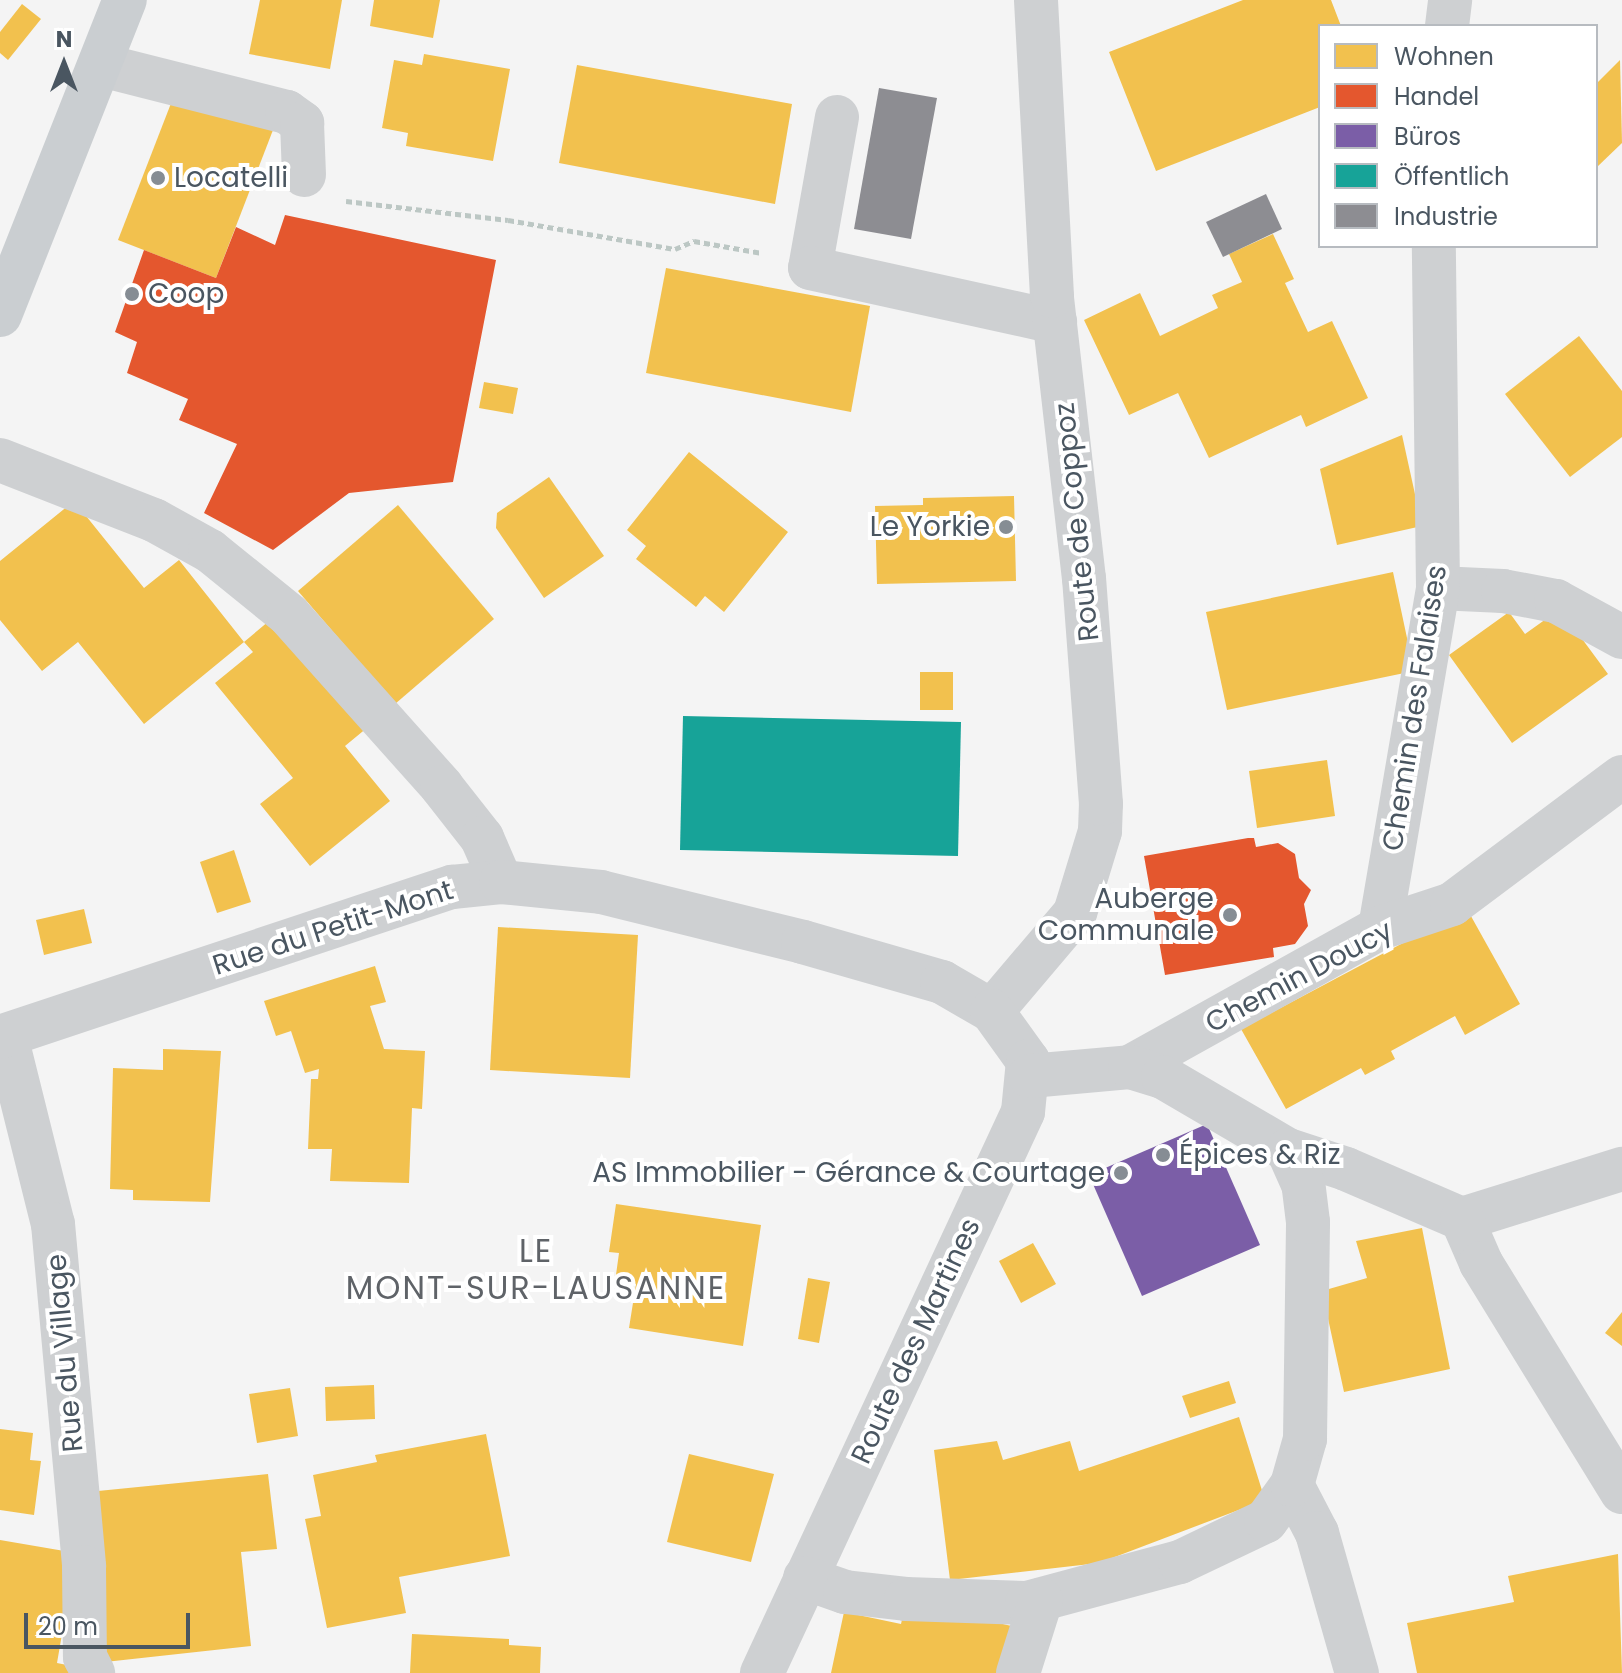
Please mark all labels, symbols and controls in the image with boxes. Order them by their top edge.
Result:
north arrow [24,24,104,104]
text: N [56,24,72,55]
legend [1318,24,1598,248]
text: Wohnen [1394,40,1494,73]
text: Handel [1394,80,1479,113]
text: Büros [1394,120,1461,153]
text: Öffentlich [1394,160,1509,193]
place label: Locatelli [174,161,288,195]
marker: Locatelli [149,169,167,187]
text: Industrie [1394,200,1498,233]
place label: Coop [148,277,224,311]
marker: Coop [123,285,141,303]
street label: Route de Coppoz [1048,401,1106,643]
place label: Le Yorkie [870,510,990,544]
marker: Le Yorkie [997,518,1015,536]
street label: Chemin des Falaises [1376,563,1454,853]
street label: Rue du Petit-Mont [209,873,457,983]
place label: Auberge Communale [1038,882,1214,948]
marker: Auberge Communale [1221,906,1239,924]
street label: Chemin Doucy [1200,914,1398,1040]
place label: Épices & Riz [1179,1138,1340,1172]
marker: Épices & Riz [1154,1146,1172,1164]
place label: AS Immobilier - Gérance & Courtage [592,1156,1105,1190]
marker: AS Immobilier - Gérance & Courtage [1112,1164,1130,1182]
street label: Route des Martines [844,1213,988,1469]
district label: LE MONT-SUR-LAUSANNE [346,1233,726,1308]
street label: Rue du Village [40,1252,90,1454]
scale bar [28,1597,194,1647]
text: 20 m [38,1610,98,1643]

